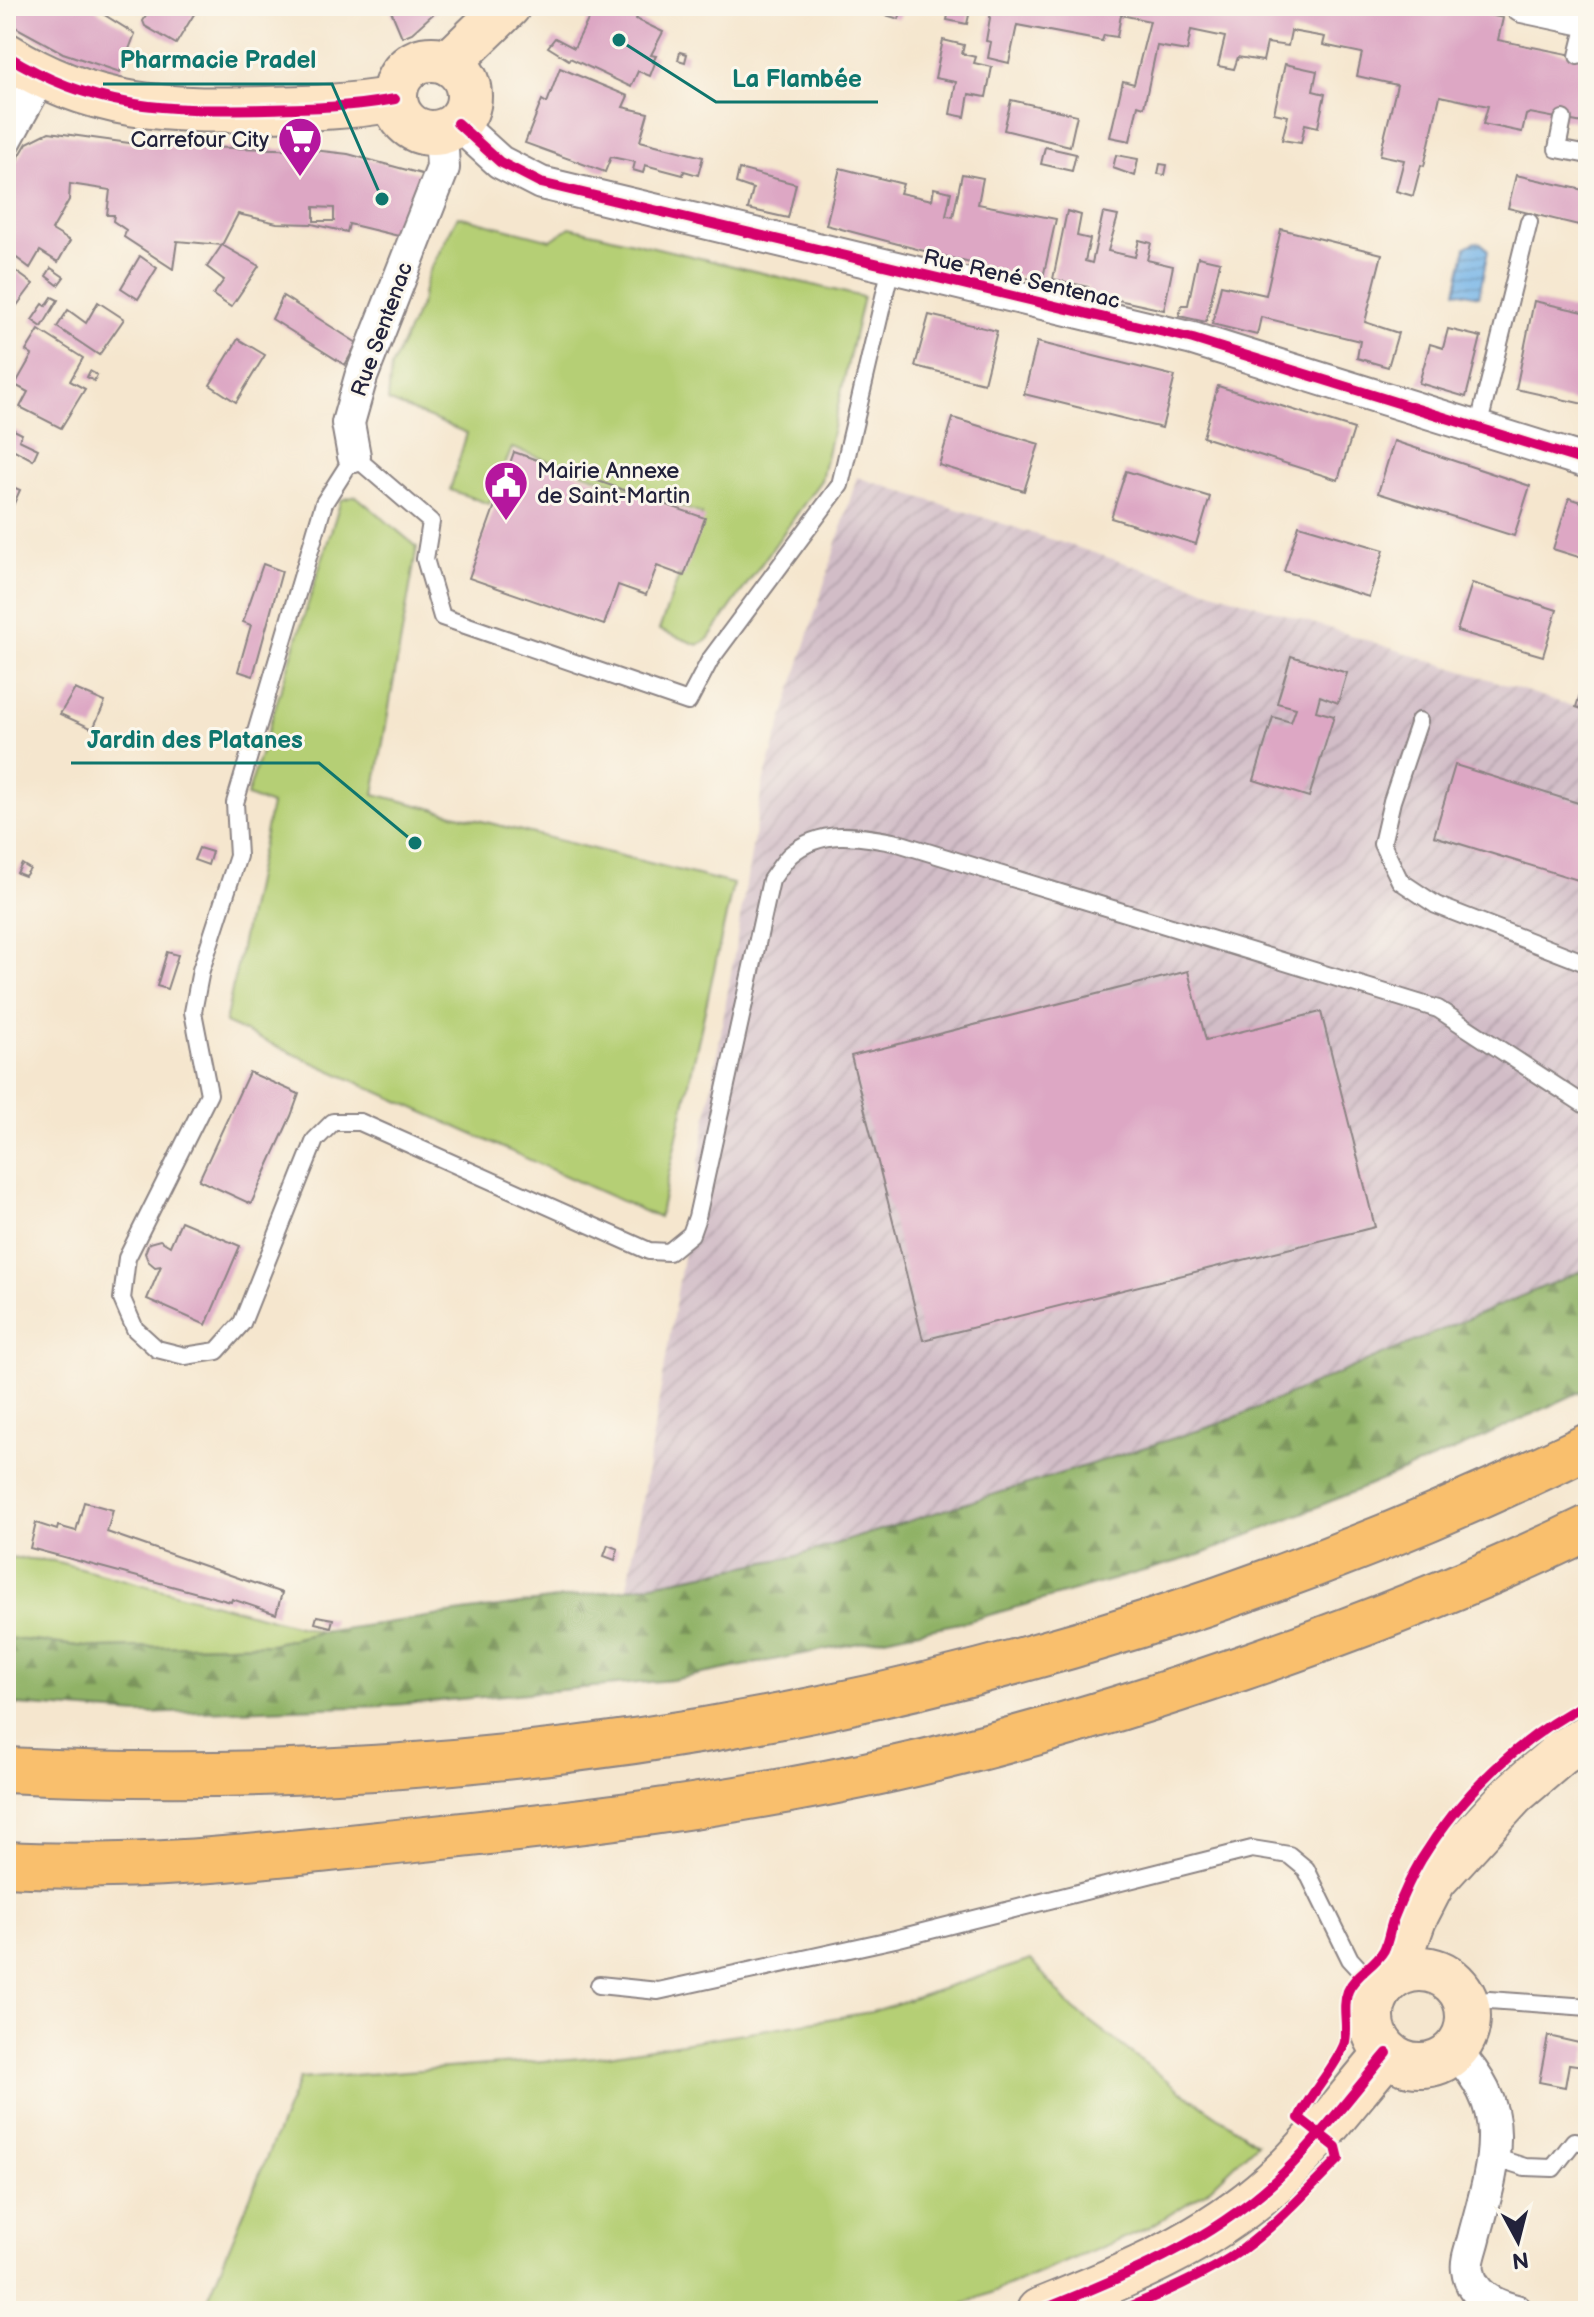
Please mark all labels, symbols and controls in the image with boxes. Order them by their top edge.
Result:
callout: Pharmacie Pradel [103,36,332,84]
text: Pharmacie Pradel [120,46,316,75]
callout: La Flambée [716,54,878,102]
text: La Flambée [732,65,862,94]
supermarket icon: Carrefour City [276,115,324,178]
place label: Carrefour City [131,127,269,154]
street label: Rue René Sentenac [921,244,1123,315]
street label: Rue Sentenac [346,259,419,400]
place label: Mairie Annexe de Saint-Martin [537,458,690,510]
public building icon: Mairie Annexe de Saint-Martin [482,459,530,522]
callout: Jardin des Platanes [71,715,319,763]
text: Jardin des Platanes [87,726,303,755]
north arrow [1478,2201,1558,2281]
text: N [1510,2245,1530,2274]

